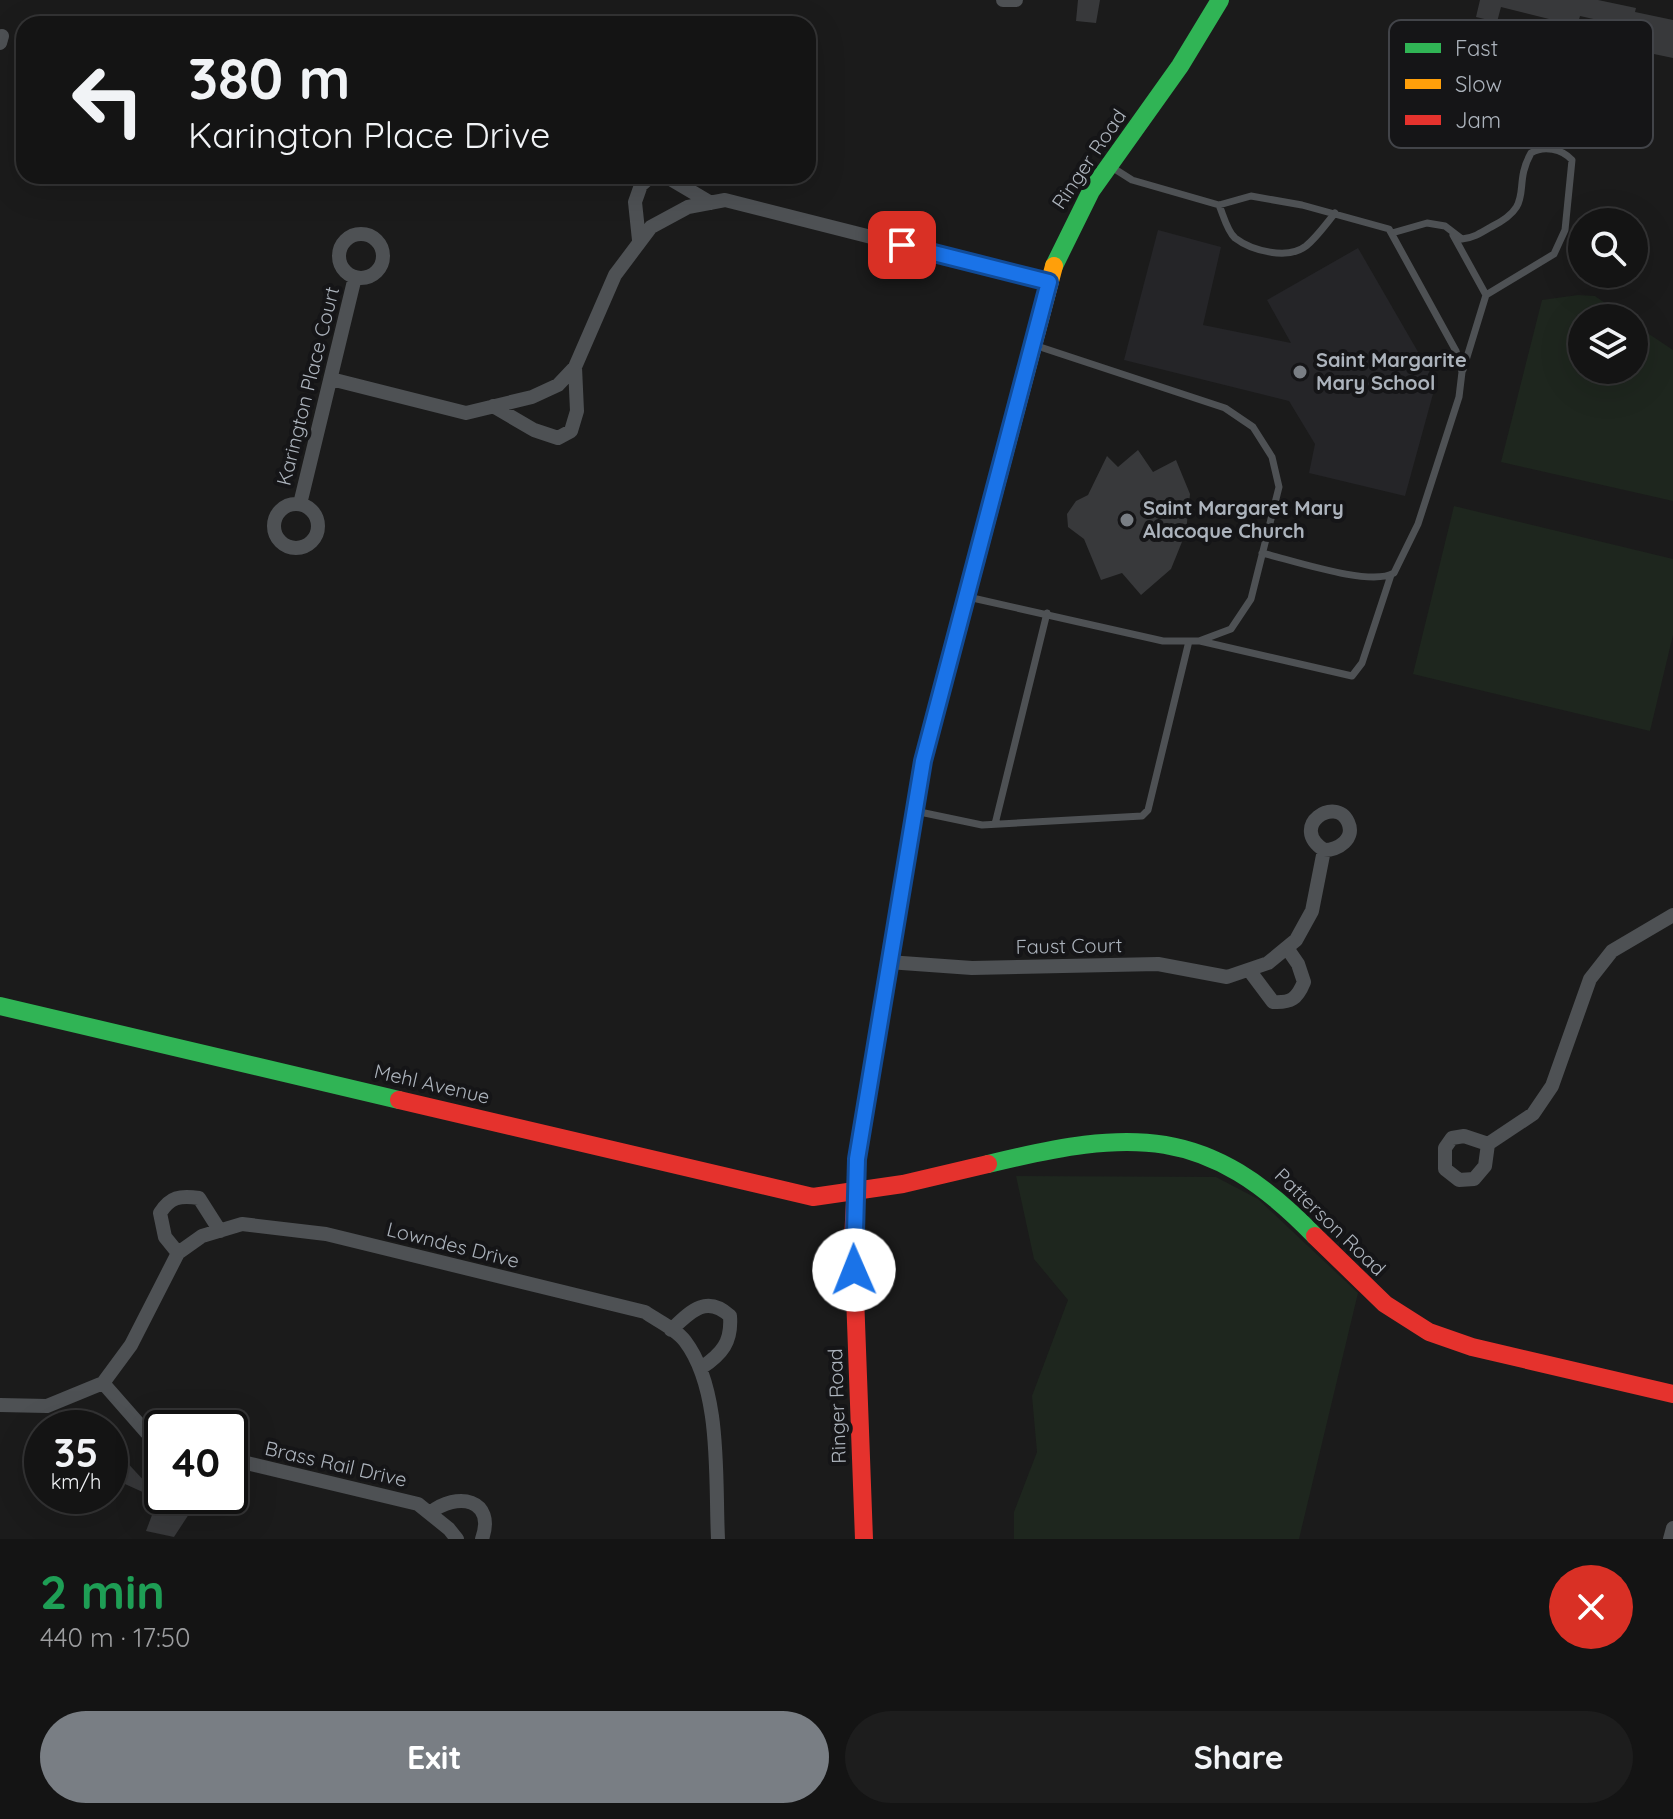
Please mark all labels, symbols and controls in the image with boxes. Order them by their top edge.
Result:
legend [1389,20,1653,148]
text: Fast [1455,34,1498,62]
text: 380 m [188,43,350,113]
icon: left [56,48,160,152]
text: Slow [1455,70,1502,98]
street label: Ringer Road [1046,104,1131,214]
text: Jam [1455,106,1501,134]
text: Karington Place Drive [188,112,550,157]
map controls [1568,208,1648,384]
button: search [1568,208,1648,288]
pin [868,211,936,279]
icon: arrive [880,223,924,267]
street label: Karington Place Court [271,284,344,488]
button: layers [1568,304,1648,384]
place label: Saint Margarite Mary School [1316,347,1467,395]
marker: Saint Margarite Mary School [1291,363,1309,381]
place label: Saint Margaret Mary Alacoque Church [1143,495,1344,543]
marker: Saint Margaret Mary Alacoque Church [1118,511,1136,529]
street label: Faust Court [1015,932,1123,959]
street label: Mehl Avenue [372,1058,492,1109]
street label: Patterson Road [1270,1162,1391,1281]
street label: Lowndes Drive [384,1216,522,1273]
position arrow [812,1228,896,1312]
street label: Ringer Road [822,1348,851,1464]
speed limit sign: 40 [144,1410,248,1514]
text: 35 [54,1427,98,1477]
street label: Brass Rail Drive [263,1435,410,1492]
text: km/h [51,1469,101,1494]
text: 2 min [40,1561,165,1621]
button: close [1549,1565,1633,1649]
text: 440 m · 17:50 [40,1621,190,1654]
button: Exit [40,1711,829,1803]
button: Share [845,1711,1633,1803]

